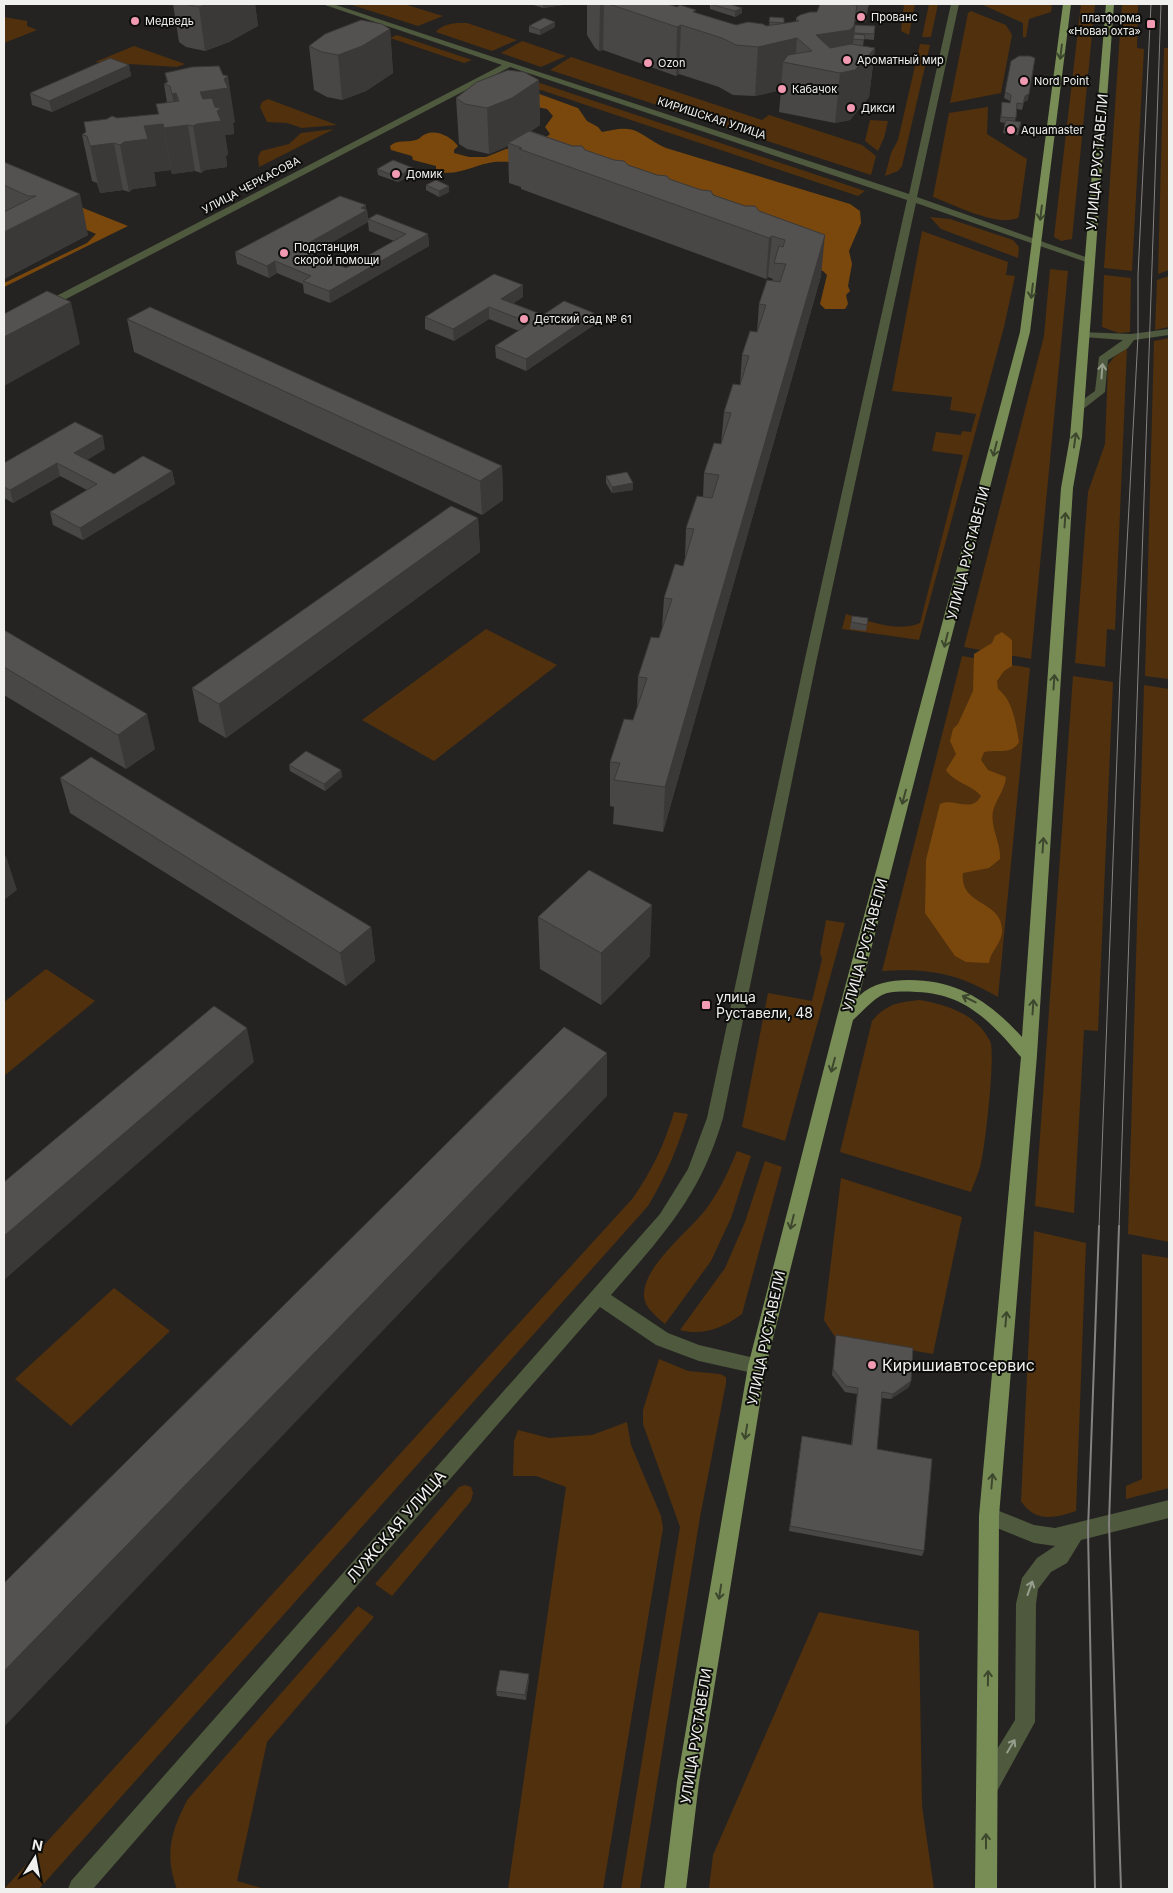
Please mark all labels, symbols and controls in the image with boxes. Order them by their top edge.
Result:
place label: Прованс [871,10,918,24]
marker: Прованс [855,11,867,23]
place label: платформа «Новая охта» [1068,11,1141,38]
place label: Медведь [145,14,194,28]
marker: Медведь [129,15,141,27]
marker: платформа «Новая охта» [1145,18,1157,30]
one-way arrow [1056,44,1066,60]
place label: Ароматный мир [857,53,944,67]
marker: Ароматный мир [841,54,853,66]
place label: Ozon [658,56,685,70]
marker: Ozon [642,57,654,69]
place label: Nord Point [1034,74,1089,88]
marker: Nord Point [1018,75,1030,87]
place label: Кабачок [792,82,837,96]
marker: Кабачок [776,83,788,95]
street label: УЛИЦА РУСТАВЕЛИ [1082,93,1111,231]
street label: КИРИШСКАЯ УЛИЦА [656,94,769,142]
place label: Дикси [861,101,895,115]
marker: Дикси [845,102,857,114]
place label: Aquamaster [1021,123,1084,137]
marker: Aquamaster [1005,124,1017,136]
street label: УЛИЦА ЧЕРКАСОВА [199,153,303,217]
place label: Домик [406,167,443,181]
marker: Домик [390,168,402,180]
one-way arrow [1036,205,1046,221]
place label: Подстанция скорой помощи [294,240,379,267]
marker: Подстанция скорой помощи [278,247,290,259]
one-way arrow [1027,282,1037,298]
place label: Детский сад № 61 [534,312,632,326]
marker: Детский сад № 61 [518,313,530,325]
one-way arrow [1097,363,1106,379]
one-way arrow [1070,433,1080,449]
one-way arrow [990,440,999,456]
street label: УЛИЦА РУСТАВЕЛИ [943,484,992,621]
one-way arrow [1060,513,1070,529]
one-way arrow [941,632,950,648]
one-way arrow [1049,675,1058,691]
one-way arrow [899,789,908,805]
one-way arrow [1039,837,1048,853]
street label: УЛИЦА РУСТАВЕЛИ [839,876,890,1013]
place label: улица Руставели, 48 [716,988,813,1021]
one-way arrow [962,994,977,1003]
marker: улица Руставели, 48 [700,999,712,1011]
one-way arrow [1028,999,1037,1015]
one-way arrow [828,1056,837,1072]
one-way arrow [787,1213,797,1229]
street label: УЛИЦА РУСТАВЕЛИ [743,1269,788,1407]
one-way arrow [1001,1311,1011,1327]
place label: Киришиавтосервис [882,1355,1035,1375]
marker: Киришиавтосервис [866,1359,878,1371]
one-way arrow [741,1423,751,1439]
street label: ЛУЖСКАЯ УЛИЦА [342,1466,450,1586]
one-way arrow [988,1473,997,1489]
one-way arrow [1026,1581,1035,1596]
one-way arrow [714,1584,724,1600]
street label: УЛИЦА РУСТАВЕЛИ [676,1667,715,1805]
one-way arrow [983,1670,993,1686]
one-way arrow [1007,1739,1017,1753]
north arrow [10,1833,60,1883]
one-way arrow [981,1833,991,1849]
text: N [31,1835,44,1854]

